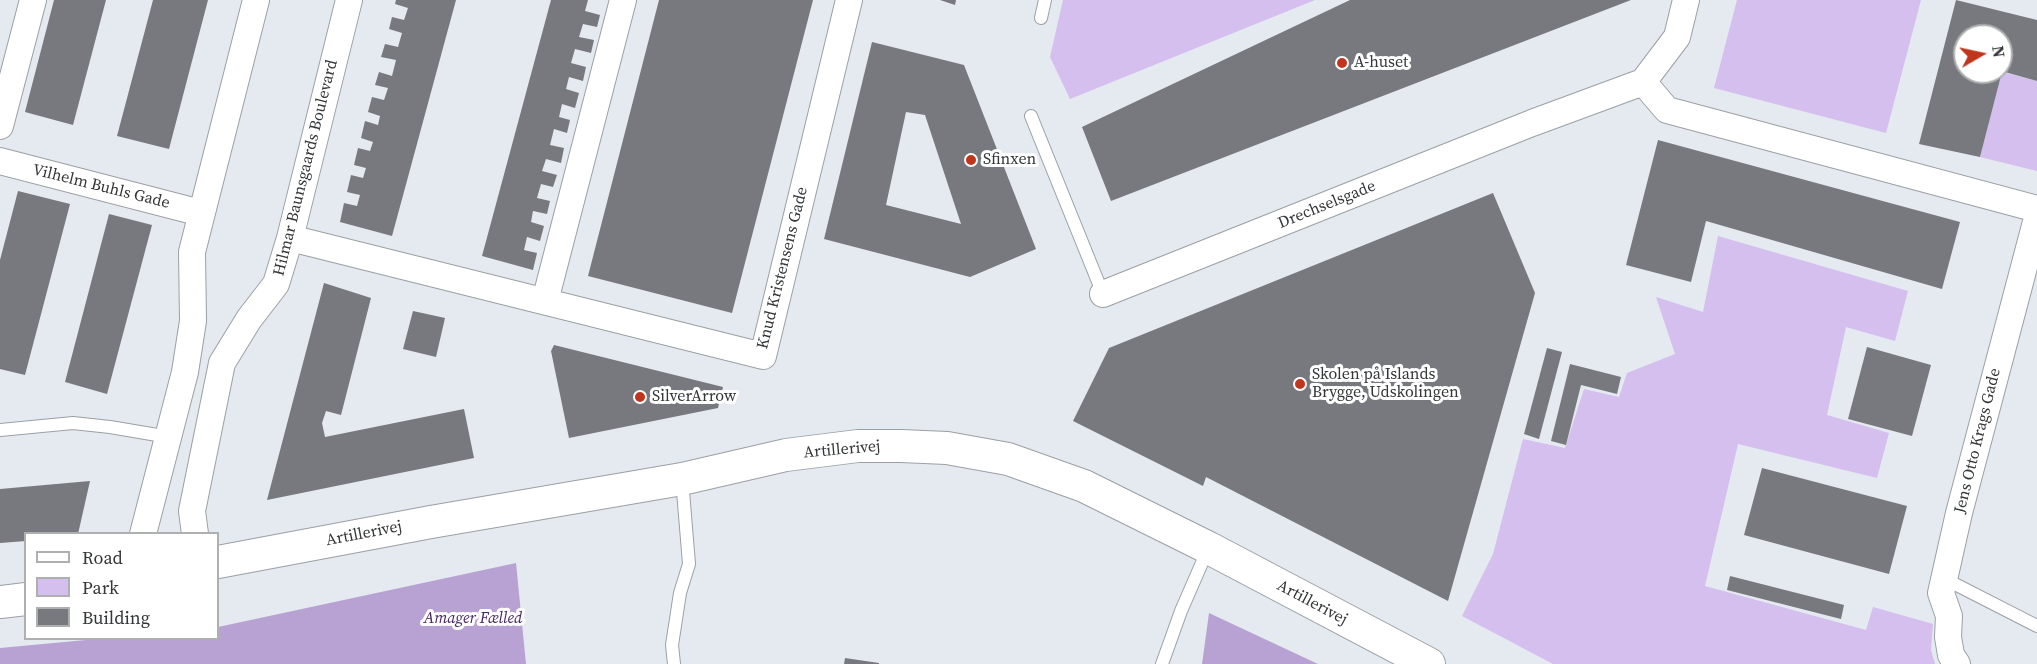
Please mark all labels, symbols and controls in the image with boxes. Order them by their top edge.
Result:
north arrow [1953,24,2013,84]
text: N [1987,44,2011,59]
place label: A-huset [1354,53,1408,73]
marker: A-huset [1335,56,1349,70]
street label: Hilmar Baunsgaards Boulevard [270,58,342,278]
place label: Sfinxen [983,150,1036,170]
marker: Sfinxen [964,153,978,167]
street label: Vilhelm Buhls Gade [30,161,172,213]
street label: Drechselsgade [1275,177,1379,233]
street label: Knud Kristensens Gade [754,185,812,351]
place label: Skolen på Islands Brygge, Udskolingen [1312,365,1459,403]
street label: Jens Otto Krags Gade [1951,366,2005,516]
marker: Skolen på Islands Brygge, Udskolingen [1293,377,1307,391]
place label: SilverArrow [652,387,736,407]
marker: SilverArrow [633,390,647,404]
street label: Artillerivej [803,437,881,463]
street label: Artillerivej [324,517,404,551]
legend [24,532,219,640]
text: Road [82,545,123,570]
text: Park [82,575,119,600]
street label: Artillerivej [1273,576,1351,630]
text: Building [82,605,150,630]
park label: Amager Fælled [424,609,522,629]

